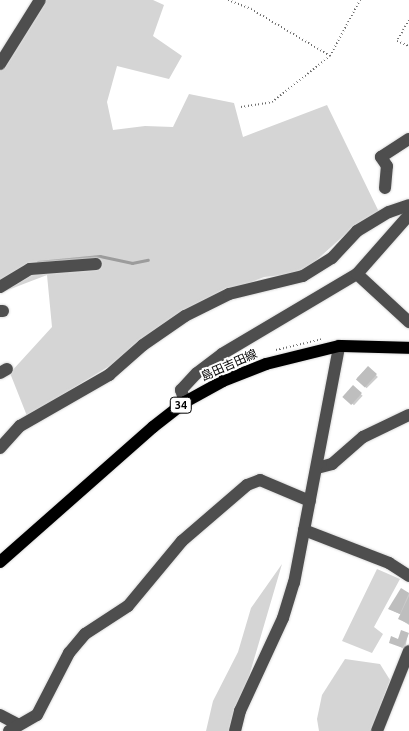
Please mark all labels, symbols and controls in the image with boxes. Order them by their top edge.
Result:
street label: 島田吉田線 [199,346,259,384]
road number: 34 [170,396,192,414]

